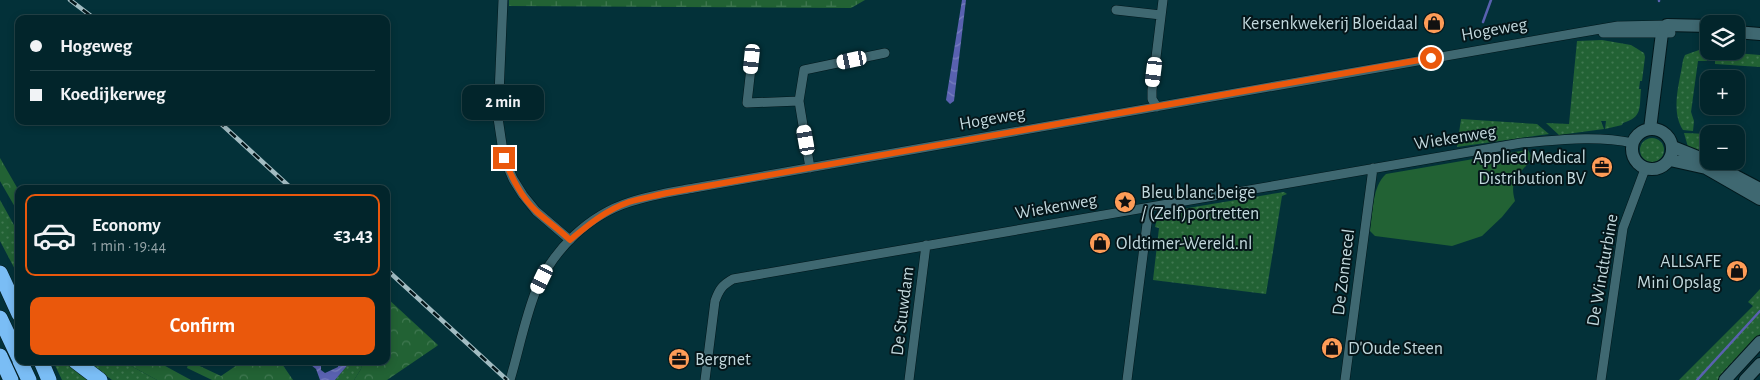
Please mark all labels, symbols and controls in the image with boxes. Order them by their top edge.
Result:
shop icon: Kersenkwekerij Bloeidaal [1422,11,1446,35]
place label: Kersenkwekerij Bloeidaal [1242,15,1418,33]
street label: Hogeweg [1460,15,1529,45]
map controls [1700,15,1745,170]
button: layers [1700,15,1745,60]
text: Hogeweg [60,37,132,56]
car [742,43,761,75]
route start [1420,47,1442,69]
car [835,50,868,70]
car [1144,56,1163,88]
button: + [1700,70,1745,115]
text: Koedijkerweg [60,85,166,104]
callout: 2 min [463,86,545,120]
text: 2 min [485,94,521,110]
street label: Hogeweg [958,104,1027,134]
street label: Wiekenweg [1413,123,1498,153]
car [796,124,815,156]
button: − [1700,125,1745,170]
route end [493,147,515,169]
place label: Applied Medical Distribution BV [1473,149,1587,188]
office icon: Applied Medical Distribution BV [1590,155,1614,179]
place label: Bleu blanc beige / (Zelf)portretten [1141,184,1259,223]
place icon: Bleu blanc beige / (Zelf)portretten [1113,190,1137,214]
street label: Wiekenweg [1014,191,1099,223]
icon: car [32,213,77,258]
street label: De Windturbine [1584,213,1622,328]
text: Economy [92,216,161,235]
text: €3.43 [334,226,373,245]
street label: De Zonnecel [1330,228,1358,316]
shop icon: Oldtimer-Wereld.nl [1088,231,1112,255]
place label: Oldtimer-Wereld.nl [1116,235,1253,253]
text: 1 min · 19:44 [92,238,166,254]
place label: ALLSAFE Mini Opslag [1637,253,1721,292]
shop icon: ALLSAFE Mini Opslag [1725,259,1749,283]
car [528,262,555,296]
street label: De Stuwdam [889,265,917,357]
button: Confirm [30,297,375,355]
shop icon: D'Oude Steen [1320,336,1344,360]
place label: D'Oude Steen [1348,340,1443,358]
office icon: Bergnet [667,347,691,371]
place label: Bergnet [695,351,751,369]

